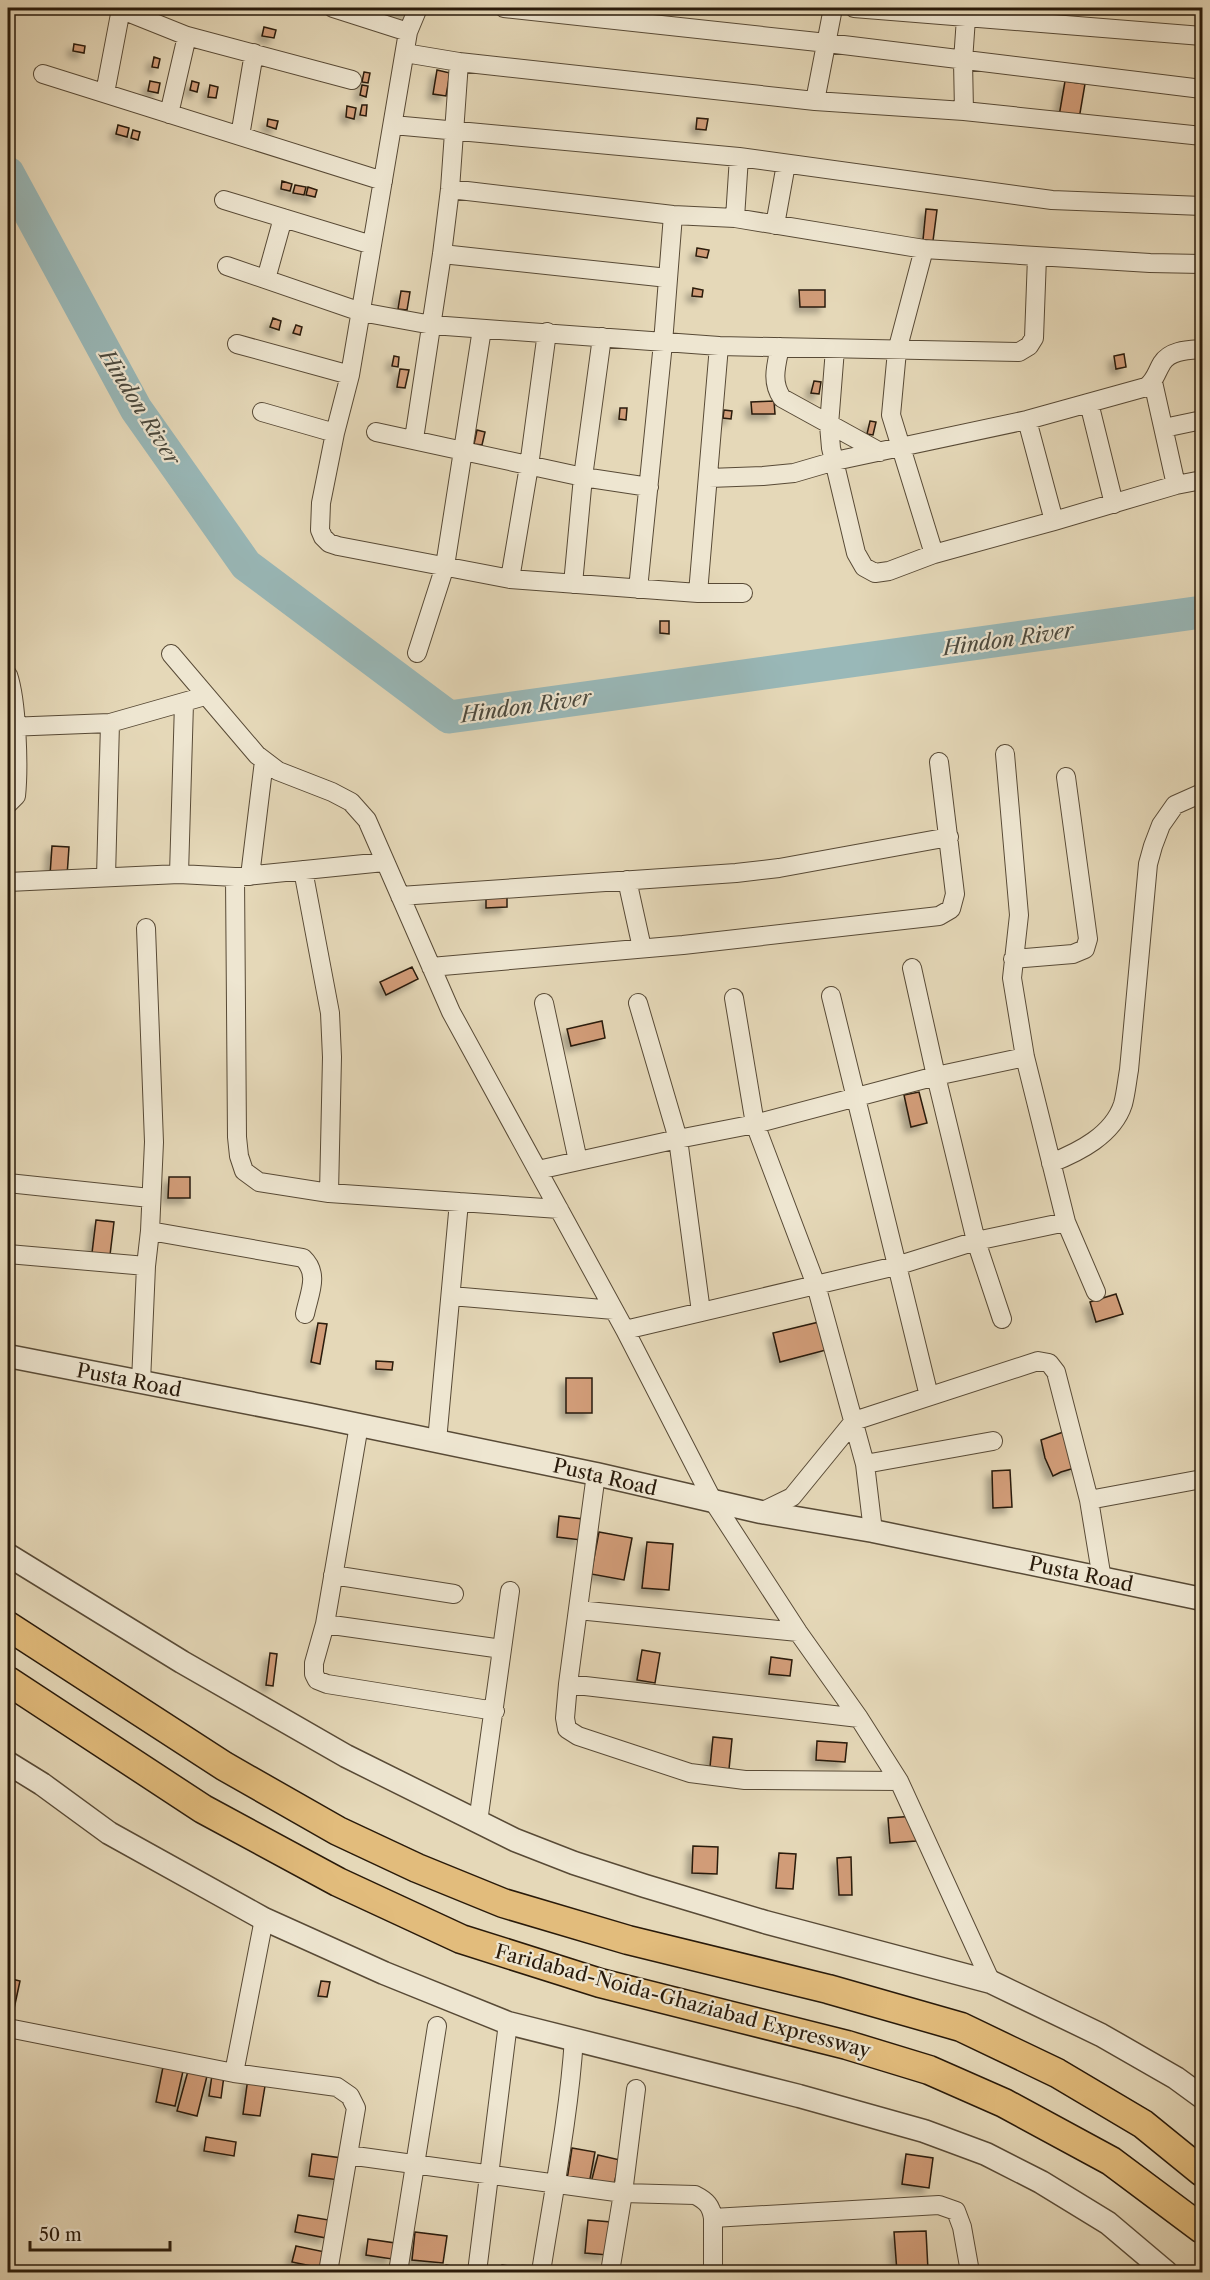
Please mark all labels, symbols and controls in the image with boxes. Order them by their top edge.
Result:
water label: Hindon River [93,343,186,471]
water label: Hindon River [939,617,1076,661]
water label: Hindon River [457,684,594,728]
street label: Pusta Road [75,1358,183,1402]
street label: Pusta Road [551,1453,659,1501]
street label: Pusta Road [1027,1551,1135,1597]
street label: Faridabad-Noida-Ghaziabad Expressway [493,1939,874,2063]
scale bar [30,2214,170,2252]
text: 50 m [39,2224,82,2246]

